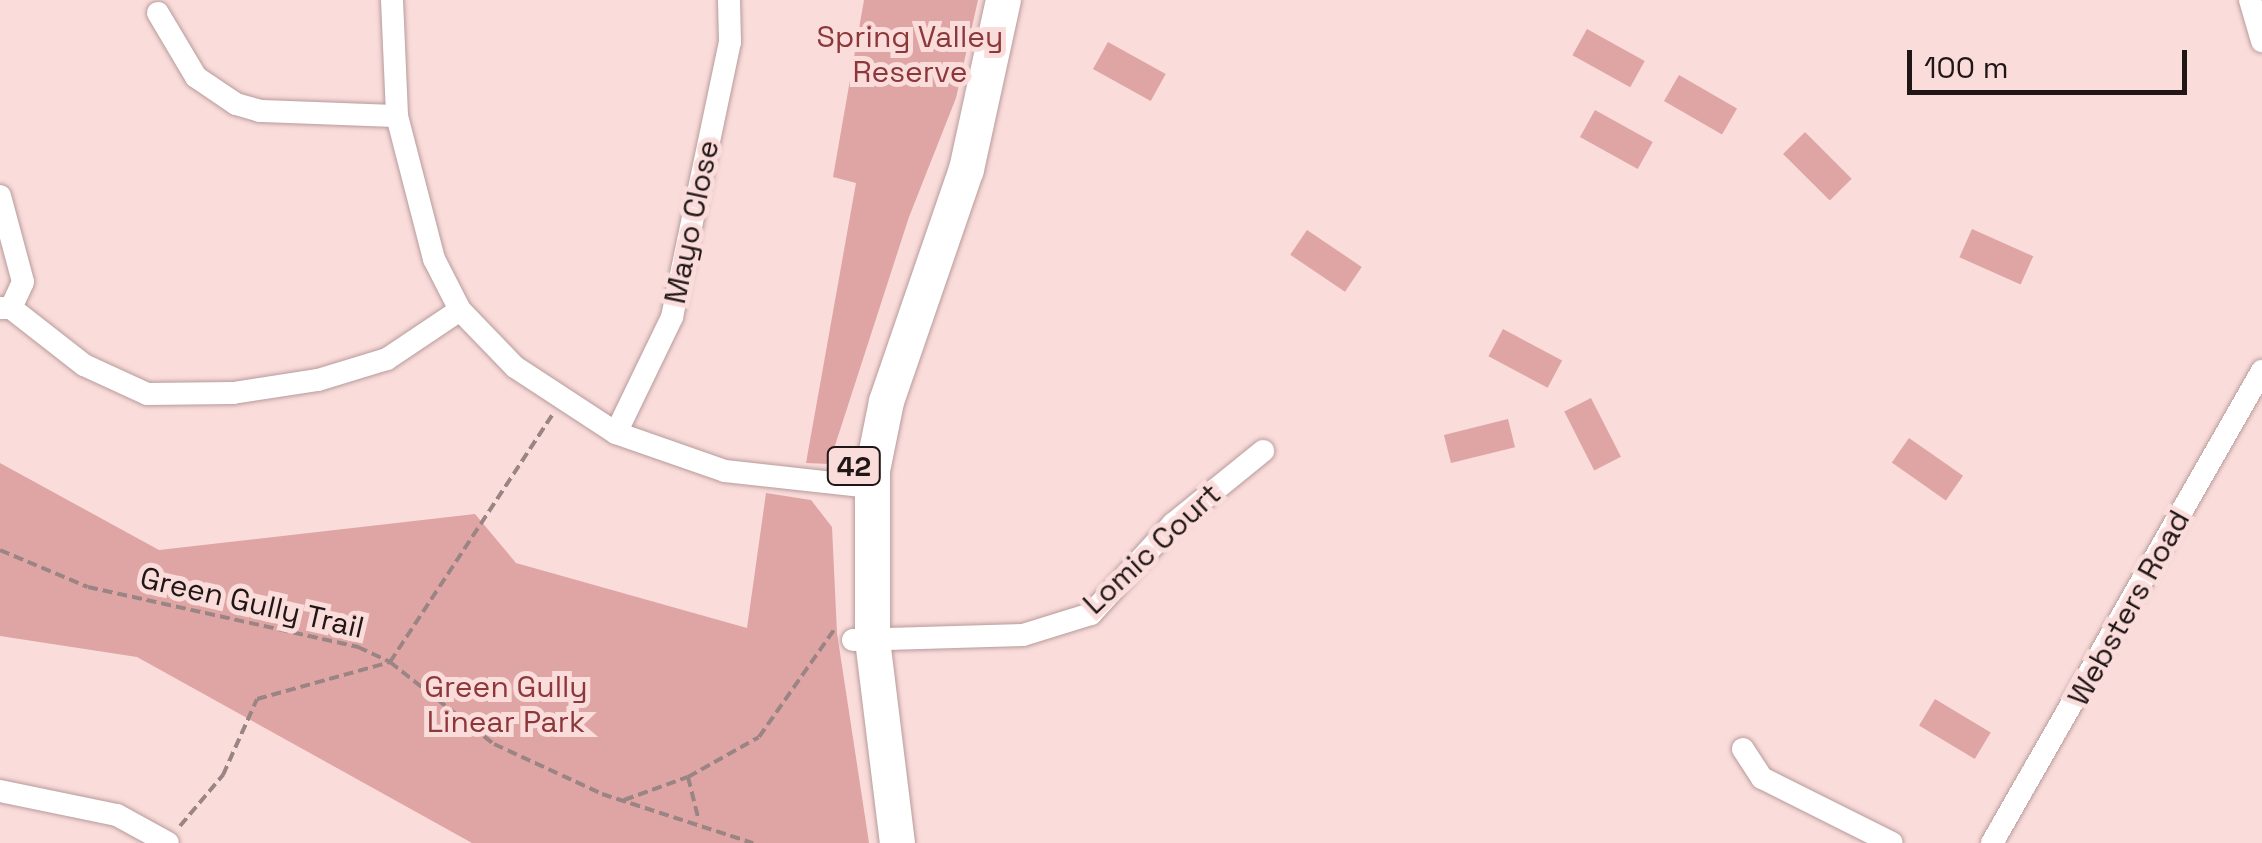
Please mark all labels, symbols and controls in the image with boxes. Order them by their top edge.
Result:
park label: Spring Valley Reserve [816,19,1004,90]
scale bar [1912,30,2192,92]
text: 100 m [1924,48,2009,87]
street label: Mayo Close [657,137,727,307]
road number: 42 [826,443,882,489]
street label: Lomic Court [1076,476,1228,622]
street label: Websters Road [2061,504,2197,712]
street label: Green Gully Trail [136,560,368,646]
park label: Green Gully Linear Park [424,669,588,740]

